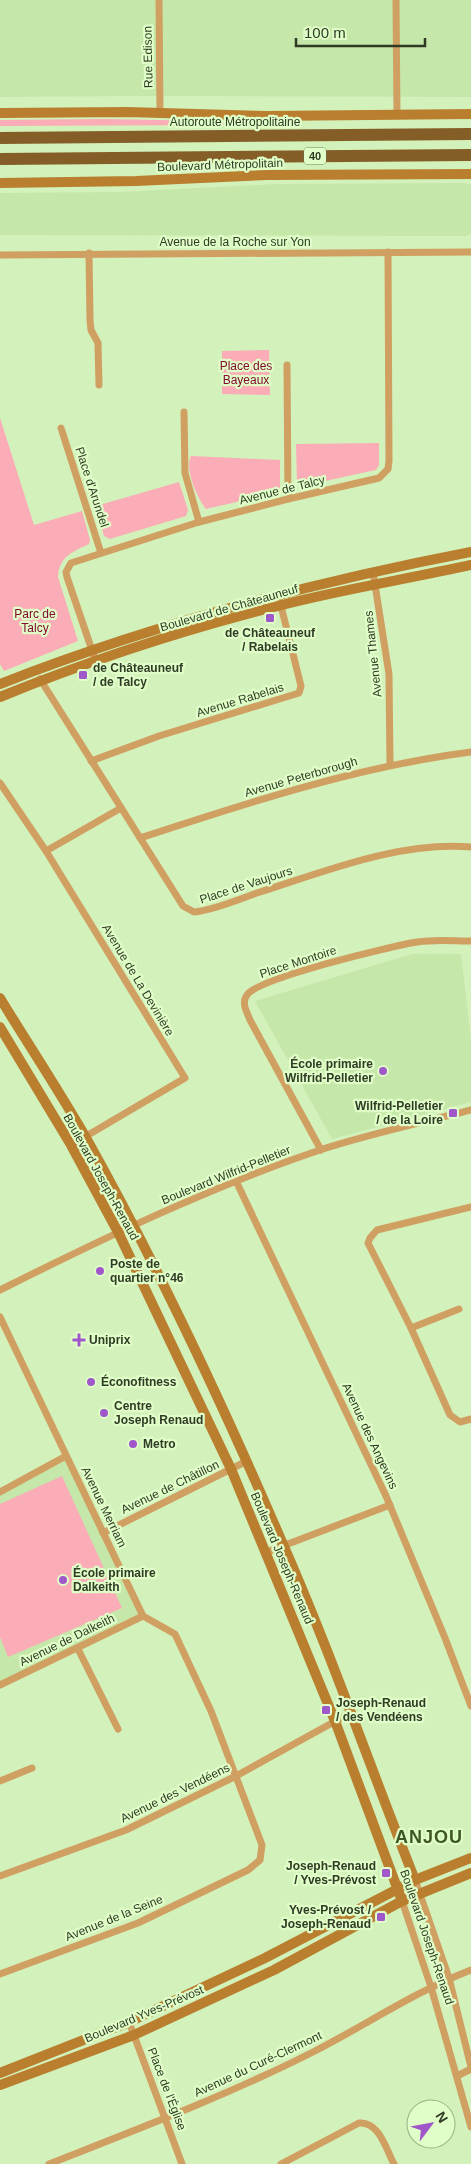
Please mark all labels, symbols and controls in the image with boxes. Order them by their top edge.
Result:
scale bar [296,15,425,47]
text: 100 m [304,24,346,41]
street label: Rue Edison [140,26,156,88]
street label: Autoroute Métropolitaine [170,115,301,129]
road number: 40 [304,148,326,164]
street label: Boulevard Métropolitain [157,156,283,174]
street label: Avenue de la Roche sur Yon [159,235,311,249]
park label: Place des Bayeaux [220,359,272,387]
street label: Place d'Arundel [72,445,112,529]
street label: Avenue de Talcy [238,473,326,507]
street label: Boulevard de Châteauneuf [158,581,300,634]
park label: Parc de Talcy [14,607,56,635]
street label: Avenue Thames [361,610,385,698]
marker: de Châteauneuf / Rabelais [264,612,276,624]
place label: de Châteauneuf / Rabelais [225,626,316,654]
place label: de Châteauneuf / de Talcy [93,661,184,689]
marker: de Châteauneuf / de Talcy [77,669,89,681]
street label: Avenue Rabelais [195,680,285,720]
street label: Avenue Peterborough [243,754,359,800]
street label: Place de Vaujours [198,863,294,907]
street label: Avenue de La Devinière [99,922,177,1039]
street label: Place Montoire [258,943,339,981]
place label: École primaire Wilfrid-Pelletier [285,1056,373,1085]
marker: École primaire Wilfrid-Pelletier [377,1065,389,1077]
place label: Wilfrid-Pelletier / de la Loire [355,1099,443,1127]
marker: Wilfrid-Pelletier / de la Loire [447,1107,459,1119]
street label: Boulevard Joseph-Renaud [60,1111,142,1243]
street label: Boulevard Wilfrid-Pelletier [159,1143,293,1207]
place label: Poste de quartier n°46 [110,1257,184,1285]
marker: Poste de quartier n°46 [94,1265,106,1277]
place label: Uniprix [89,1333,131,1347]
marker: Uniprix [73,1334,85,1346]
place label: Éconofitness [101,1374,177,1389]
marker: Éconofitness [85,1376,97,1388]
street label: Avenue des Angevins [339,1381,401,1491]
place label: Centre Joseph Renaud [114,1399,203,1427]
marker: Centre Joseph Renaud [98,1407,110,1419]
place label: Metro [143,1437,176,1451]
marker: Metro [127,1438,139,1450]
street label: Avenue de Châtillon [119,1457,221,1517]
street label: Avenue Merriam [78,1464,130,1550]
street label: Boulevard Joseph-Renaud [248,1490,316,1626]
place label: École primaire Dalkeith [73,1565,156,1594]
marker: École primaire Dalkeith [57,1574,69,1586]
street label: Avenue de Dalkeith [17,1611,117,1669]
place label: Joseph-Renaud / des Vendéens [336,1696,426,1724]
marker: Joseph-Renaud / des Vendéens [320,1704,332,1716]
street label: Avenue des Vendéens [118,1760,232,1826]
district label: ANJOU [395,1827,463,1847]
place label: Joseph-Renaud / Yves-Prévost [286,1859,376,1887]
marker: Joseph-Renaud / Yves-Prévost [380,1867,392,1879]
street label: Boulevard Joseph-Renaud [397,1868,457,2006]
street label: Avenue de la Seine [63,1892,165,1944]
place label: Yves-Prévost / Joseph-Renaud [281,1903,372,1931]
marker: Yves-Prévost / Joseph-Renaud [375,1911,387,1923]
street label: Boulevard Yves-Prévost [82,1982,206,2045]
street label: Avenue du Curé-Clermont [192,2028,325,2100]
street label: Place de l'Église [145,2045,190,2133]
north arrow [406,2099,456,2149]
text: N [433,2109,451,2126]

